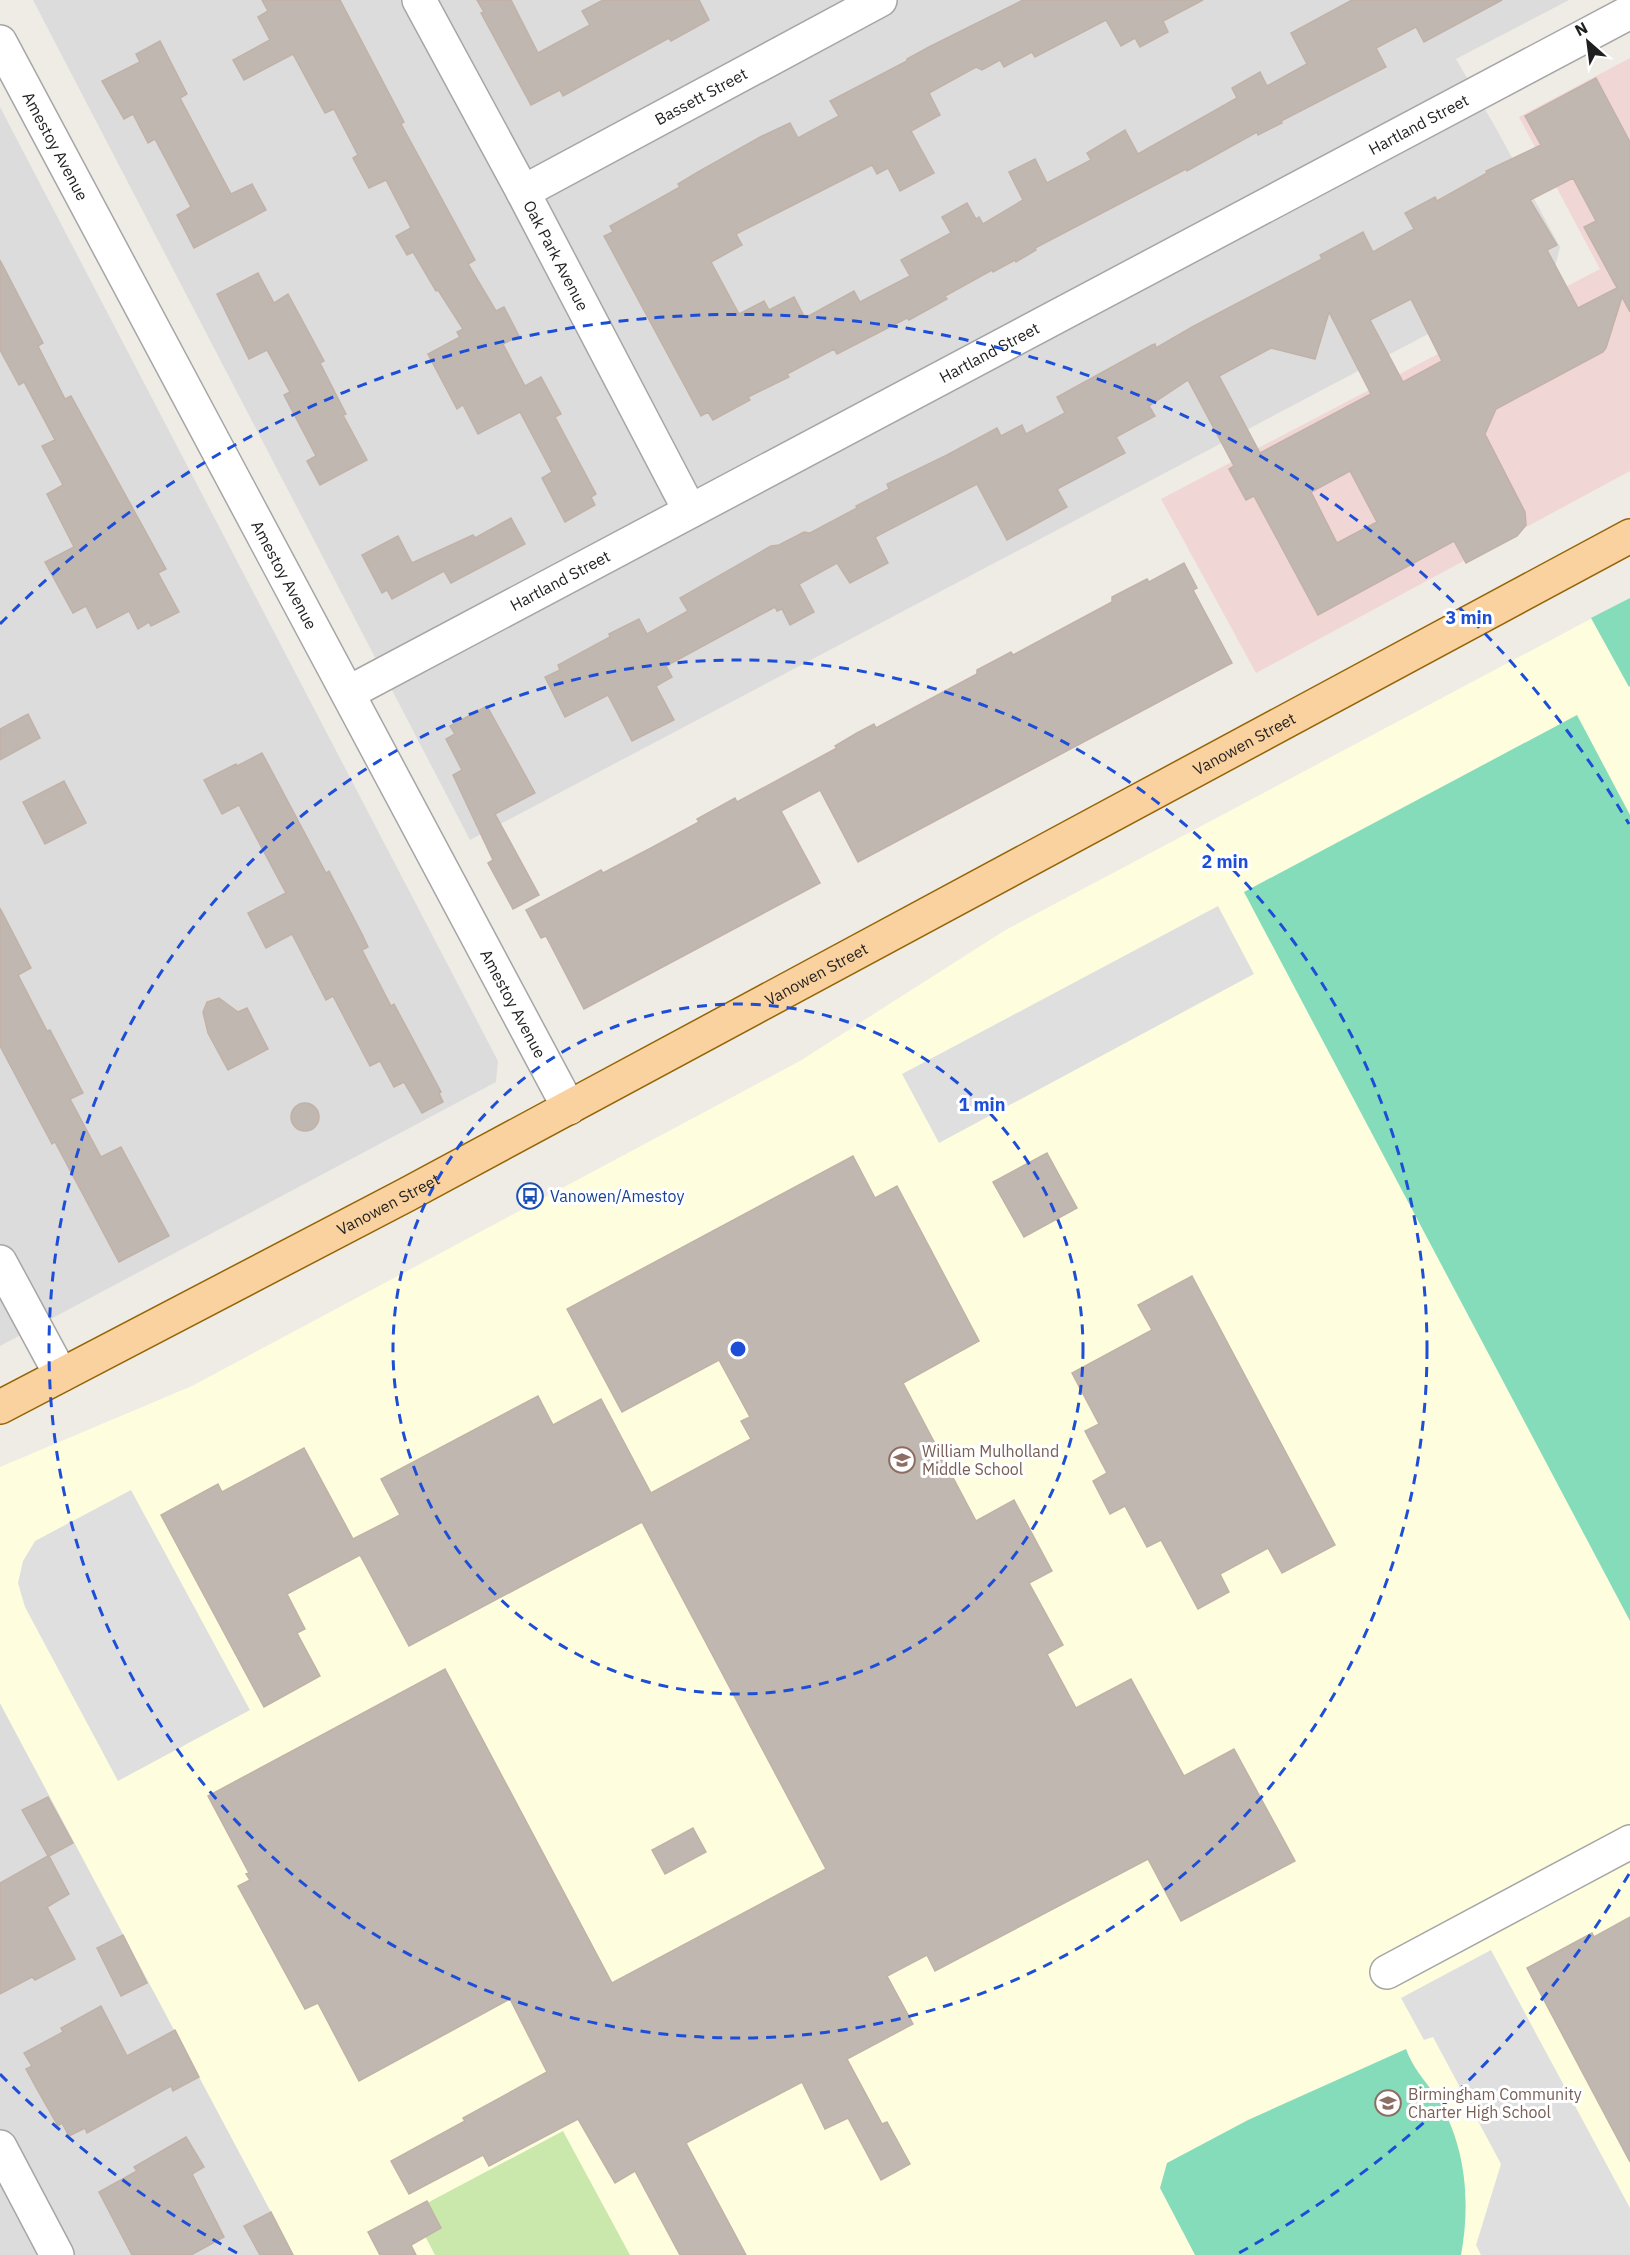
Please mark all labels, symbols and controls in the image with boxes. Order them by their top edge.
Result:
north arrow [1558,12,1618,72]
text: N [1571,17,1591,40]
street label: Bassett Street [651,63,751,129]
street label: Amestoy Avenue [18,88,93,204]
street label: Hartland Street [1365,90,1472,159]
street label: Oak Park Avenue [519,197,593,314]
street label: Hartland Street [936,318,1043,387]
street label: Amestoy Avenue [247,517,322,633]
street label: Hartland Street [507,546,613,615]
text: 3 min [1445,606,1493,629]
street label: Vanowen Street [1189,708,1299,779]
text: 2 min [1201,850,1249,873]
street label: Vanowen Street [762,938,871,1010]
street label: Amestoy Avenue [476,946,551,1062]
text: 1 min [958,1093,1006,1116]
street label: Vanowen Street [333,1169,443,1239]
bus stop icon: Vanowen/Amestoy [515,1181,545,1211]
place label: Vanowen/Amestoy [550,1186,684,1206]
centre of rings [728,1339,748,1359]
place label: William Mulholland Middle School [922,1441,1059,1479]
school or university icon: William Mulholland Middle School [887,1445,917,1475]
place label: Birmingham Community Charter High School [1408,2084,1582,2122]
school or university icon: Birmingham Community Charter High School [1373,2088,1403,2118]

